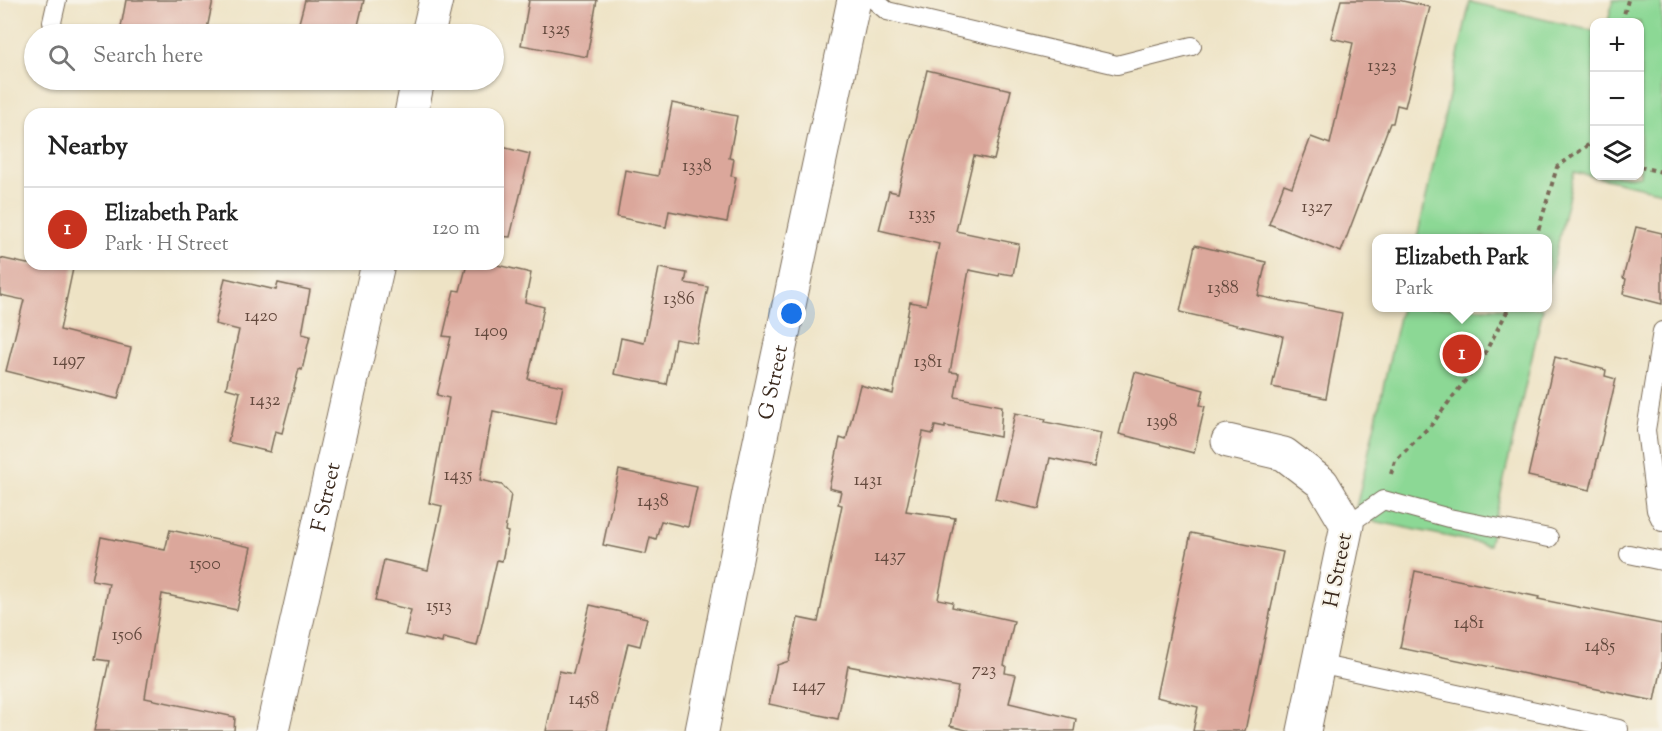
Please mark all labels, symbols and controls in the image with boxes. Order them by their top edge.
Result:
house number: 1325 [542,17,570,43]
map controls [1590,18,1644,180]
button: + [1590,18,1644,72]
search box [24,24,504,90]
icon: search [45,41,78,74]
text: Search here [93,41,203,73]
house number: 1323 [1367,54,1397,80]
button: − [1590,72,1644,126]
button: layers [1590,126,1644,180]
text: Nearby [48,129,128,166]
house number: 1338 [682,154,712,180]
house number: 1327 [1302,195,1332,221]
text: Elizabeth Park [105,199,238,231]
house number: 1335 [909,202,935,228]
text: 1 [64,215,71,244]
text: 120 m [432,215,480,244]
text: Park · H Street [105,231,229,260]
popup [1372,234,1552,312]
text: Elizabeth Park [1395,243,1529,275]
text: Park [1395,275,1434,304]
house number: 1388 [1207,276,1239,302]
house number: 1386 [663,287,695,313]
your location [777,299,806,328]
house number: 1420 [244,304,278,330]
house number: 1409 [474,319,508,345]
pin: 1 [1442,332,1482,376]
street label: G Street [752,342,797,423]
house number: 1497 [53,348,85,374]
house number: 1381 [914,350,942,376]
house number: 1432 [250,388,281,414]
house number: 1398 [1147,409,1177,435]
street label: F Street [305,460,349,535]
house number: 1435 [444,463,472,489]
house number: 1431 [854,468,882,494]
house number: 1438 [637,489,669,515]
street label: H Street [1317,531,1361,610]
house number: 1437 [874,544,906,570]
house number: 1500 [189,552,221,578]
house number: 1513 [426,594,452,620]
house number: 1481 [1454,611,1484,637]
house number: 1506 [112,623,142,649]
house number: 1485 [1585,634,1615,660]
house number: 723 [972,658,996,684]
house number: 1447 [792,674,826,700]
house number: 1458 [569,687,599,713]

